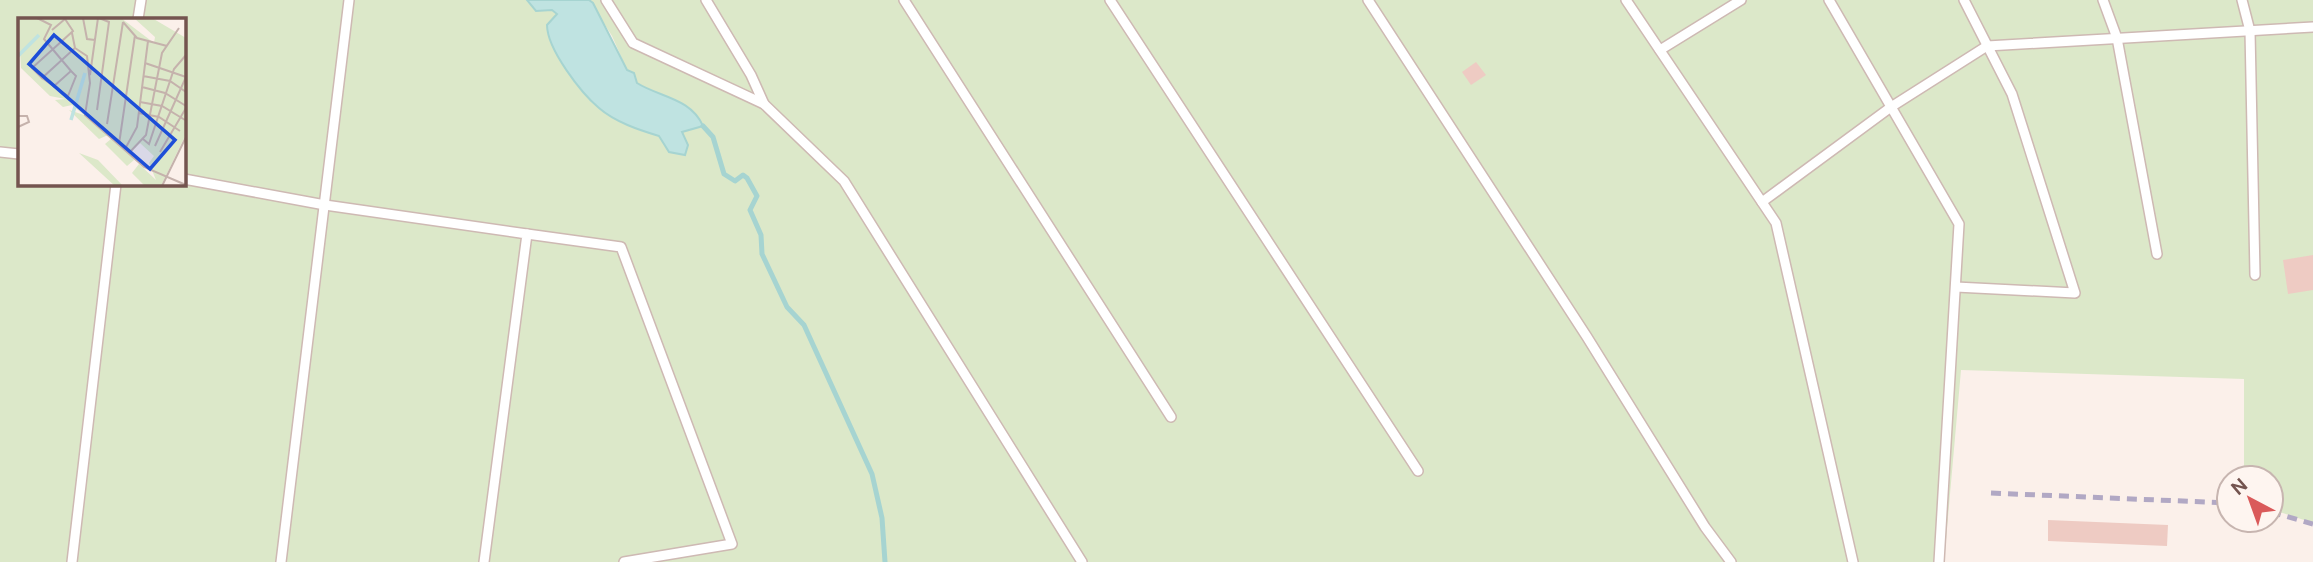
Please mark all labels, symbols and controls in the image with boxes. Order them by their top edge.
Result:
inset map [18,18,186,186]
north arrow [2215,464,2285,534]
text: N [2226,473,2253,501]

